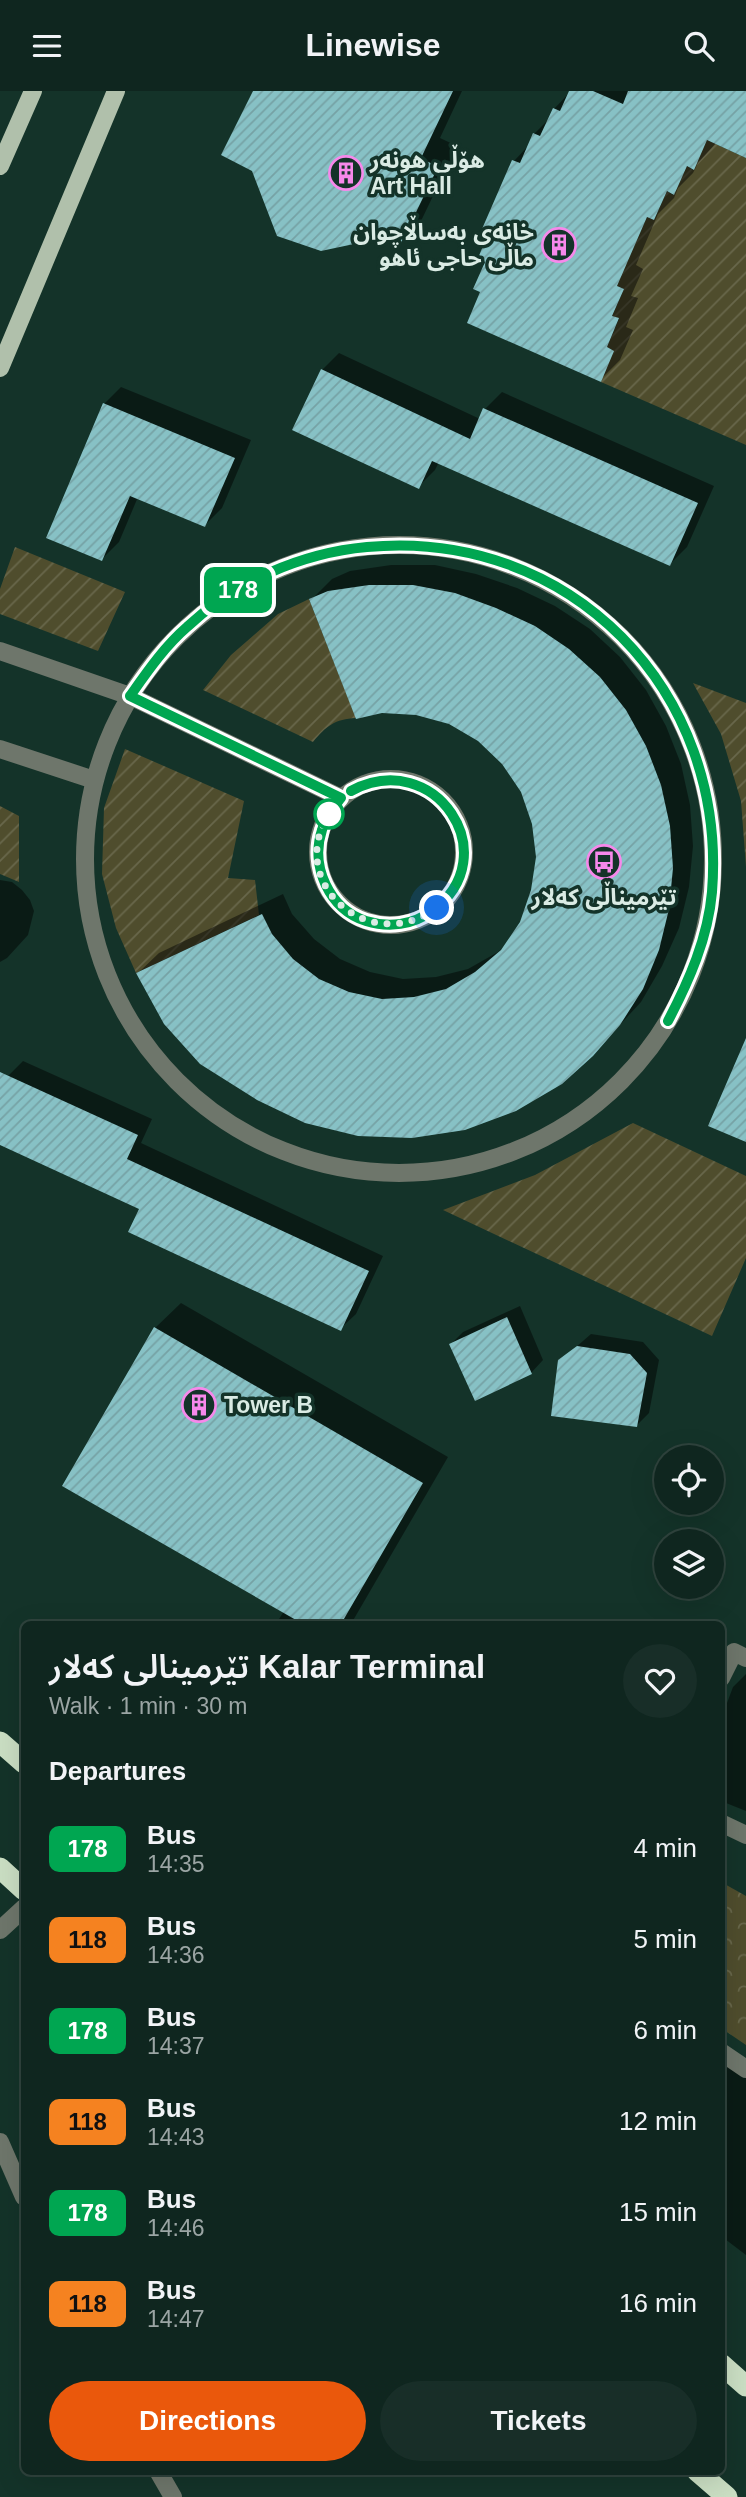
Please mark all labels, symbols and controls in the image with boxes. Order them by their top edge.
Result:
icon: menu [28,27,66,65]
text: Linewise [305,27,441,63]
icon: search [680,27,718,65]
place label: هۆڵی هونەر Art Hall [369,144,485,199]
building icon: هۆڵی هونەر Art Hall [327,154,365,192]
place label: خانەی بەساڵاچوان ماڵی حاجی ئاهو [353,215,534,272]
building icon: خانەی بەساڵاچوان ماڵی حاجی ئاهو [540,226,578,264]
line badge: 178 [198,567,278,613]
text: 178 [218,576,258,603]
unlabelled marker [314,799,344,829]
bus stop icon: تێرمیناڵی کەلار [585,843,623,881]
place label: تێرمیناڵی کەلار [531,881,676,911]
your location [419,890,454,925]
building icon: Tower B [180,1386,218,1424]
place label: Tower B [224,1392,313,1418]
map controls [654,1445,724,1599]
button: locate [654,1445,724,1515]
button: layers [654,1529,724,1599]
button: heart [623,1644,697,1718]
text: تێرمینالی کەلار Kalar Terminal [49,1648,485,1685]
text: Walk · 1 min · 30 m [49,1693,248,1719]
text: Departures [49,1756,186,1786]
text: Bus [147,1820,196,1850]
text: 4 min [633,1833,697,1863]
text: 178 [67,1835,108,1862]
text: 14:35 [147,1851,205,1877]
text: Bus [147,1911,196,1941]
text: 5 min [633,1924,697,1954]
text: 118 [68,1926,107,1953]
text: 14:36 [147,1942,205,1968]
text: Bus [147,2002,196,2032]
text: 6 min [633,2015,697,2045]
text: 178 [67,2017,108,2044]
text: 14:37 [147,2033,205,2059]
text: Bus [147,2093,196,2123]
text: 12 min [619,2106,697,2136]
text: 118 [68,2108,107,2135]
text: 14:43 [147,2124,205,2150]
text: Bus [147,2184,196,2214]
text: 15 min [619,2197,697,2227]
text: 178 [67,2199,108,2226]
text: 14:46 [147,2215,205,2241]
text: Bus [147,2275,196,2305]
text: 16 min [619,2288,697,2318]
text: 118 [68,2290,107,2317]
text: 14:47 [147,2306,205,2332]
button: Directions [49,2381,366,2461]
button: Tickets [380,2381,697,2461]

